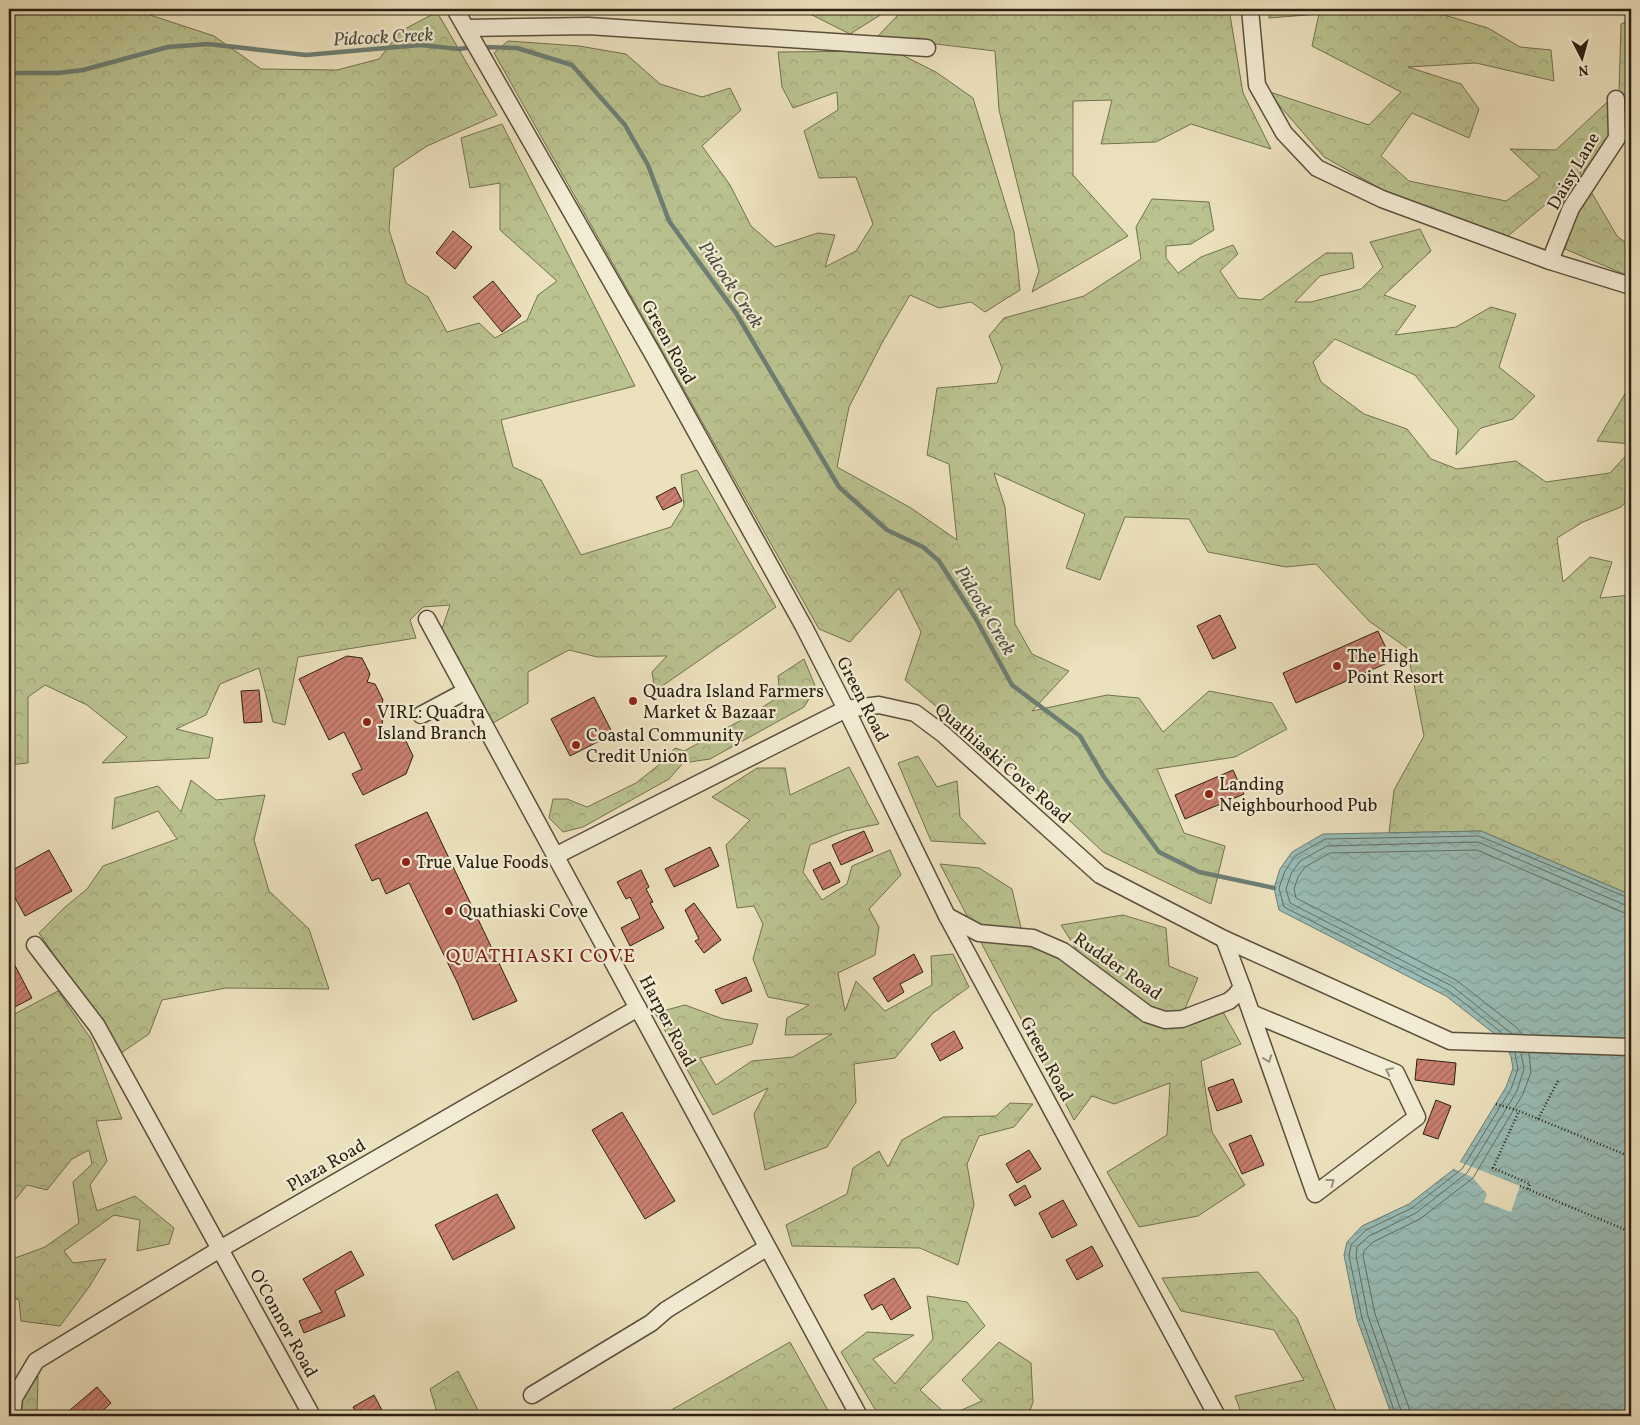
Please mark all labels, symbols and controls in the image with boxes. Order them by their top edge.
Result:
water label: Pidcock Creek [332,22,434,54]
north arrow [1558,32,1608,82]
text: N [1577,59,1589,79]
street label: Daisy Lane [1542,128,1607,215]
water label: Pidcock Creek [691,236,769,334]
street label: Green Road [634,296,701,389]
water label: Pidcock Creek [947,561,1021,661]
place label: The High Point Resort [1347,645,1444,691]
street label: Green Road [829,653,894,747]
marker: The High Point Resort [1331,660,1343,672]
place label: Quadra Island Farmers Market & Bazaar [643,680,824,726]
marker: Quadra Island Farmers Market & Bazaar [627,695,639,707]
street label: Quathiaski Cove Road [928,698,1076,830]
place label: VIRL: Quadra Island Branch [377,701,487,747]
marker: VIRL: Quadra Island Branch [361,716,373,728]
place label: Coastal Community Credit Union [586,724,744,770]
marker: Coastal Community Credit Union [570,739,582,751]
place label: Landing Neighbourhood Pub [1219,773,1378,819]
marker: Landing Neighbourhood Pub [1203,788,1215,800]
place label: True Value Foods [416,851,549,876]
marker: True Value Foods [400,856,412,868]
place label: Quathiaski Cove [459,900,588,925]
marker: Quathiaski Cove [443,905,455,917]
street label: Rudder Road [1068,927,1167,1007]
district label: QUATHIASKI COVE [446,943,636,971]
street label: Harper Road [632,971,701,1072]
street label: Green Road [1013,1013,1078,1107]
one-way arrow [1262,1055,1272,1063]
one-way arrow [1386,1067,1395,1077]
street label: Plaza Road [283,1134,371,1199]
one-way arrow [1325,1179,1334,1187]
street label: O'Connor Road [243,1265,323,1383]

